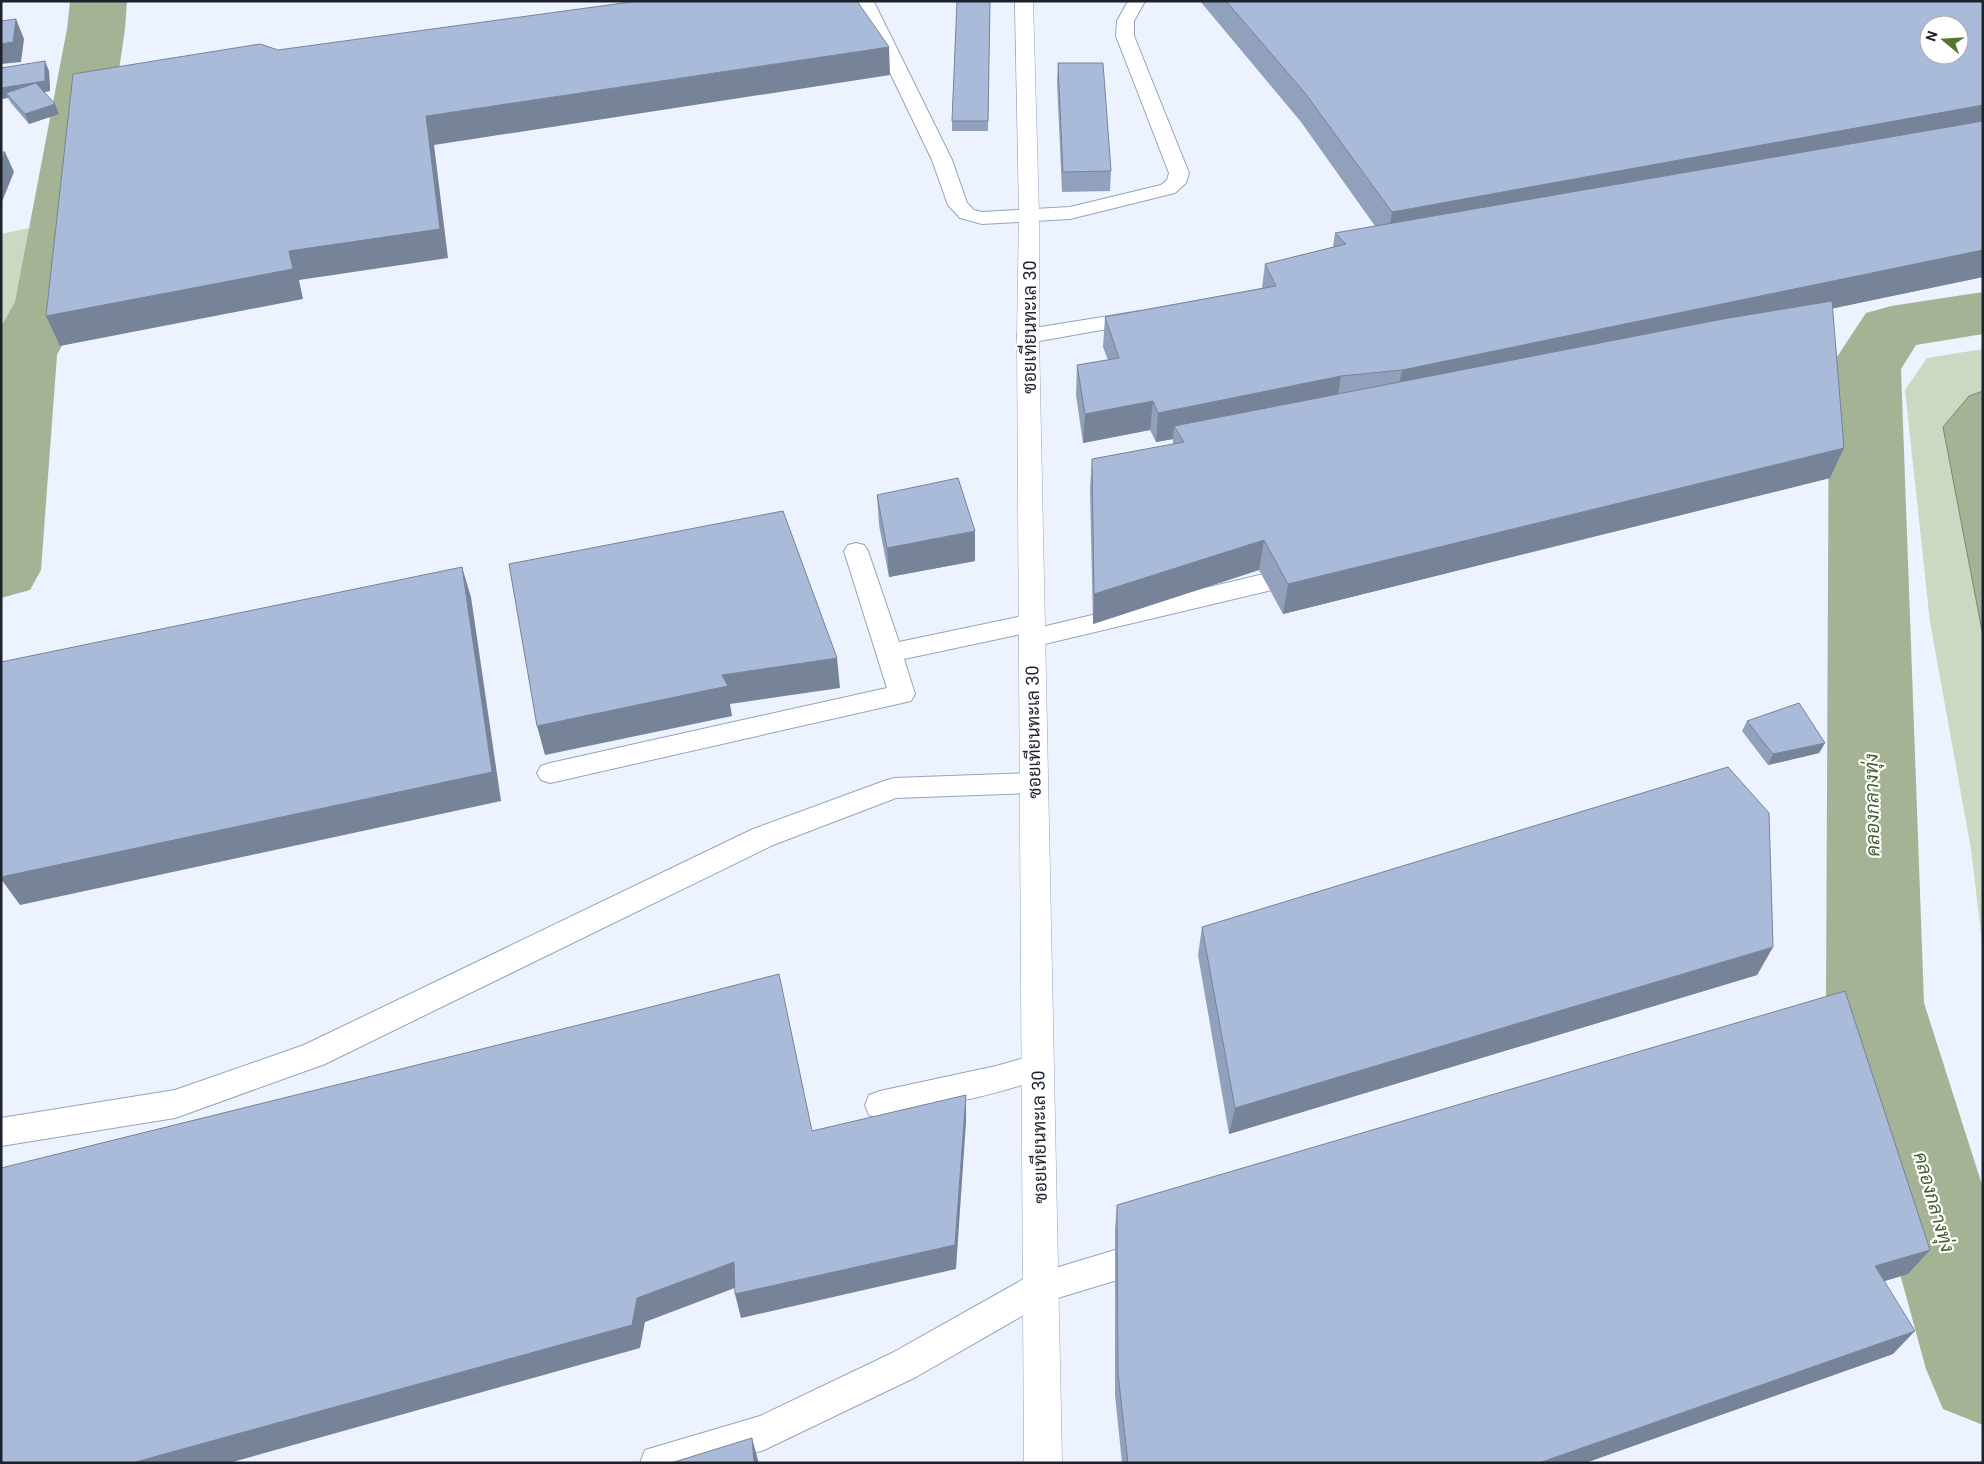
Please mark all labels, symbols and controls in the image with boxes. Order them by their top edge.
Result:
north arrow [1919,15,1969,65]
text: N [1922,29,1941,43]
street label: ซอยเทียนทะเล 30 [1017,260,1040,394]
street label: ซอยเทียนทะเล 30 [1019,665,1045,799]
water label: คลองกลางทุ่ง [1860,753,1885,857]
street label: ซอยเทียนทะเล 30 [1025,1070,1051,1204]
water label: คลองกลางทุ่ง [1908,1149,1959,1255]

